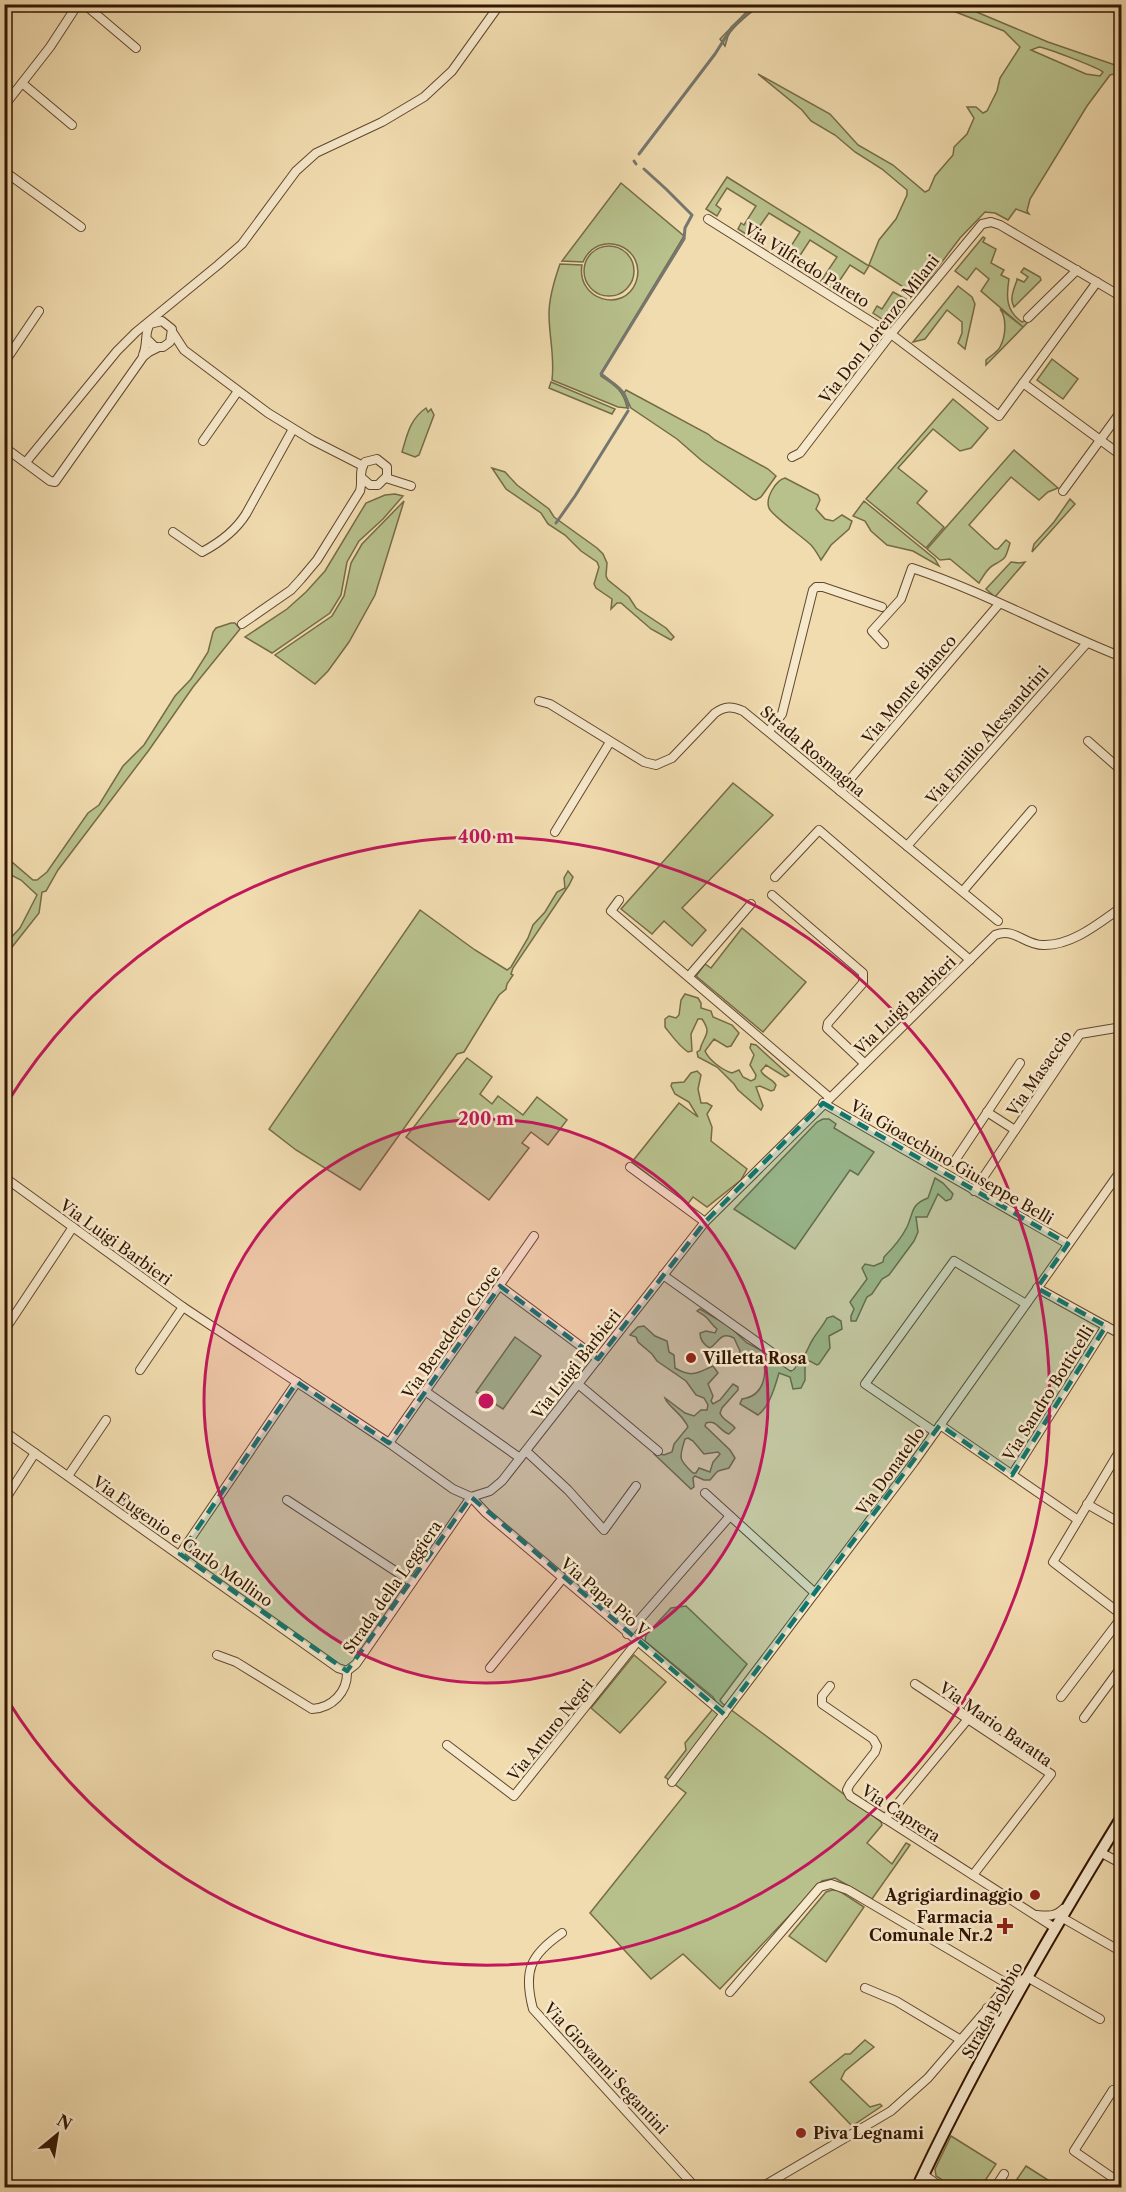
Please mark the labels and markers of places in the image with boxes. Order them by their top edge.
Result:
place label: Villetta Rosa [702,1348,808,1368]
marker: Villetta Rosa [684,1351,698,1365]
centre of rings [476,1391,496,1411]
place label: Agrigiardinaggio [884,1885,1023,1905]
marker: Agrigiardinaggio [1028,1888,1042,1902]
place label: Farmacia Comunale Nr.2 [869,1907,994,1945]
marker: Farmacia Comunale Nr.2 [998,1919,1012,1933]
place label: Piva Legnami [813,2123,924,2143]
marker: Piva Legnami [794,2126,808,2140]

